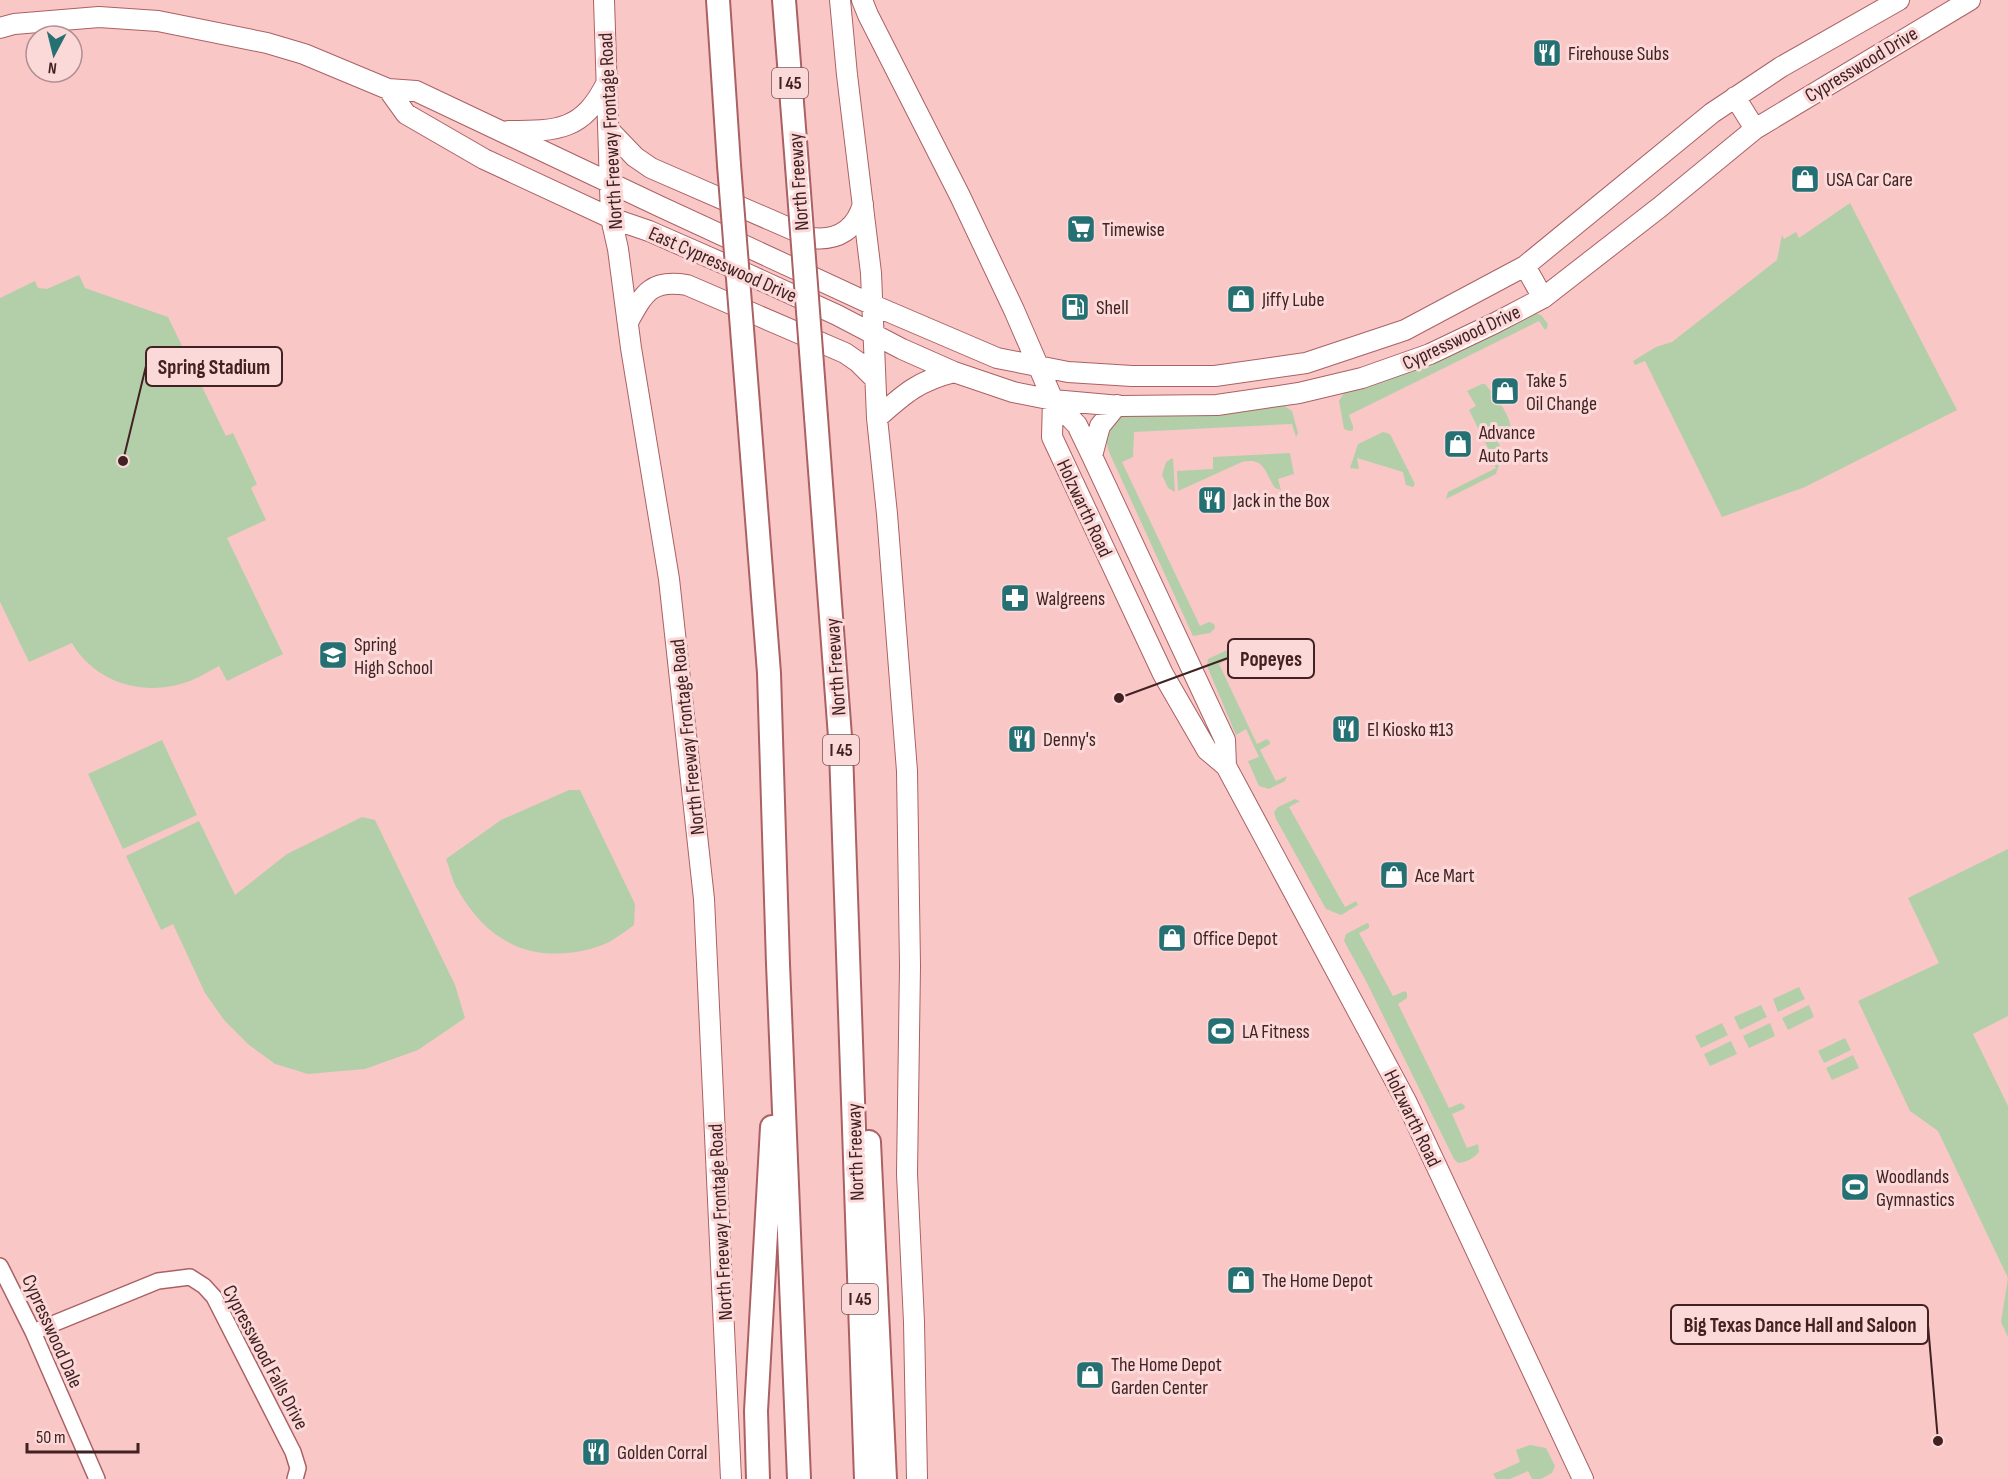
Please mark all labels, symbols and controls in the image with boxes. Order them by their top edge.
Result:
street label: Cypresswood Drive [1801,22,1922,108]
north arrow [24,24,84,84]
street label: North Freeway Frontage Road [594,32,628,230]
restaurant icon: Firehouse Subs [1531,37,1563,69]
place label: Firehouse Subs [1568,42,1669,66]
text: N [47,57,58,77]
road number: I 45 [772,68,808,98]
street label: North Freeway [784,132,814,231]
shop icon: USA Car Care [1789,163,1821,195]
place label: USA Car Care [1826,168,1913,192]
supermarket icon: Timewise [1065,213,1097,245]
place label: Timewise [1102,218,1165,242]
street label: East Cypresswood Drive [645,222,800,308]
shop icon: Jiffy Lube [1225,283,1257,315]
place label: Jiffy Lube [1261,288,1324,312]
fuel station icon: Shell [1059,291,1091,323]
place label: Shell [1096,296,1129,320]
street label: Cypresswood Drive [1399,300,1524,376]
callout: Spring Stadium [146,347,282,386]
text: Spring Stadium [158,355,270,380]
place label: Take 5 Oil Change [1526,369,1597,416]
shop icon: Take 5 Oil Change [1489,375,1521,407]
place label: Advance Auto Parts [1478,421,1548,468]
shop icon: Advance Auto Parts [1442,428,1474,460]
street label: Holzwarth Road [1051,456,1117,561]
restaurant icon: Jack in the Box [1196,484,1228,516]
place label: Jack in the Box [1232,489,1330,513]
pharmacy icon: Walgreens [999,582,1031,614]
place label: Walgreens [1036,587,1105,611]
street label: North Freeway [821,617,851,716]
place label: Spring High School [354,633,433,680]
street label: North Freeway Frontage Road [666,638,710,836]
school or university icon: Spring High School [317,639,349,671]
callout: Popeyes [1228,639,1314,678]
text: Popeyes [1240,647,1302,672]
restaurant icon: El Kiosko #13 [1330,713,1362,745]
place label: El Kiosko #13 [1367,718,1454,742]
restaurant icon: Denny's [1006,723,1038,755]
place label: Denny's [1043,728,1096,752]
road number: I 45 [823,735,859,765]
shop icon: Ace Mart [1378,859,1410,891]
place label: Ace Mart [1414,864,1475,888]
shop icon: Office Depot [1156,922,1188,954]
place label: Office Depot [1193,927,1278,951]
sports icon: LA Fitness [1205,1015,1237,1047]
place label: LA Fitness [1242,1020,1310,1044]
street label: Holzwarth Road [1378,1066,1446,1171]
street label: North Freeway [842,1103,870,1201]
street label: North Freeway Frontage Road [704,1123,738,1321]
place label: Woodlands Gymnastics [1876,1165,1955,1212]
sports icon: Woodlands Gymnastics [1839,1171,1871,1203]
shop icon: The Home Depot [1225,1264,1257,1296]
place label: The Home Depot [1262,1269,1373,1293]
street label: Cypresswood Dale [16,1271,88,1392]
street label: Cypresswood Falls Drive [217,1281,313,1434]
road number: I 45 [842,1284,878,1314]
callout: Big Texas Dance Hall and Saloon [1671,1305,1928,1344]
text: Big Texas Dance Hall and Saloon [1683,1313,1917,1338]
place label: The Home Depot Garden Center [1111,1353,1222,1400]
shop icon: The Home Depot Garden Center [1074,1359,1106,1391]
scale bar [27,1416,138,1454]
text: 50 m [36,1427,66,1448]
restaurant icon: Golden Corral [580,1436,612,1468]
place label: Golden Corral [617,1441,708,1465]

